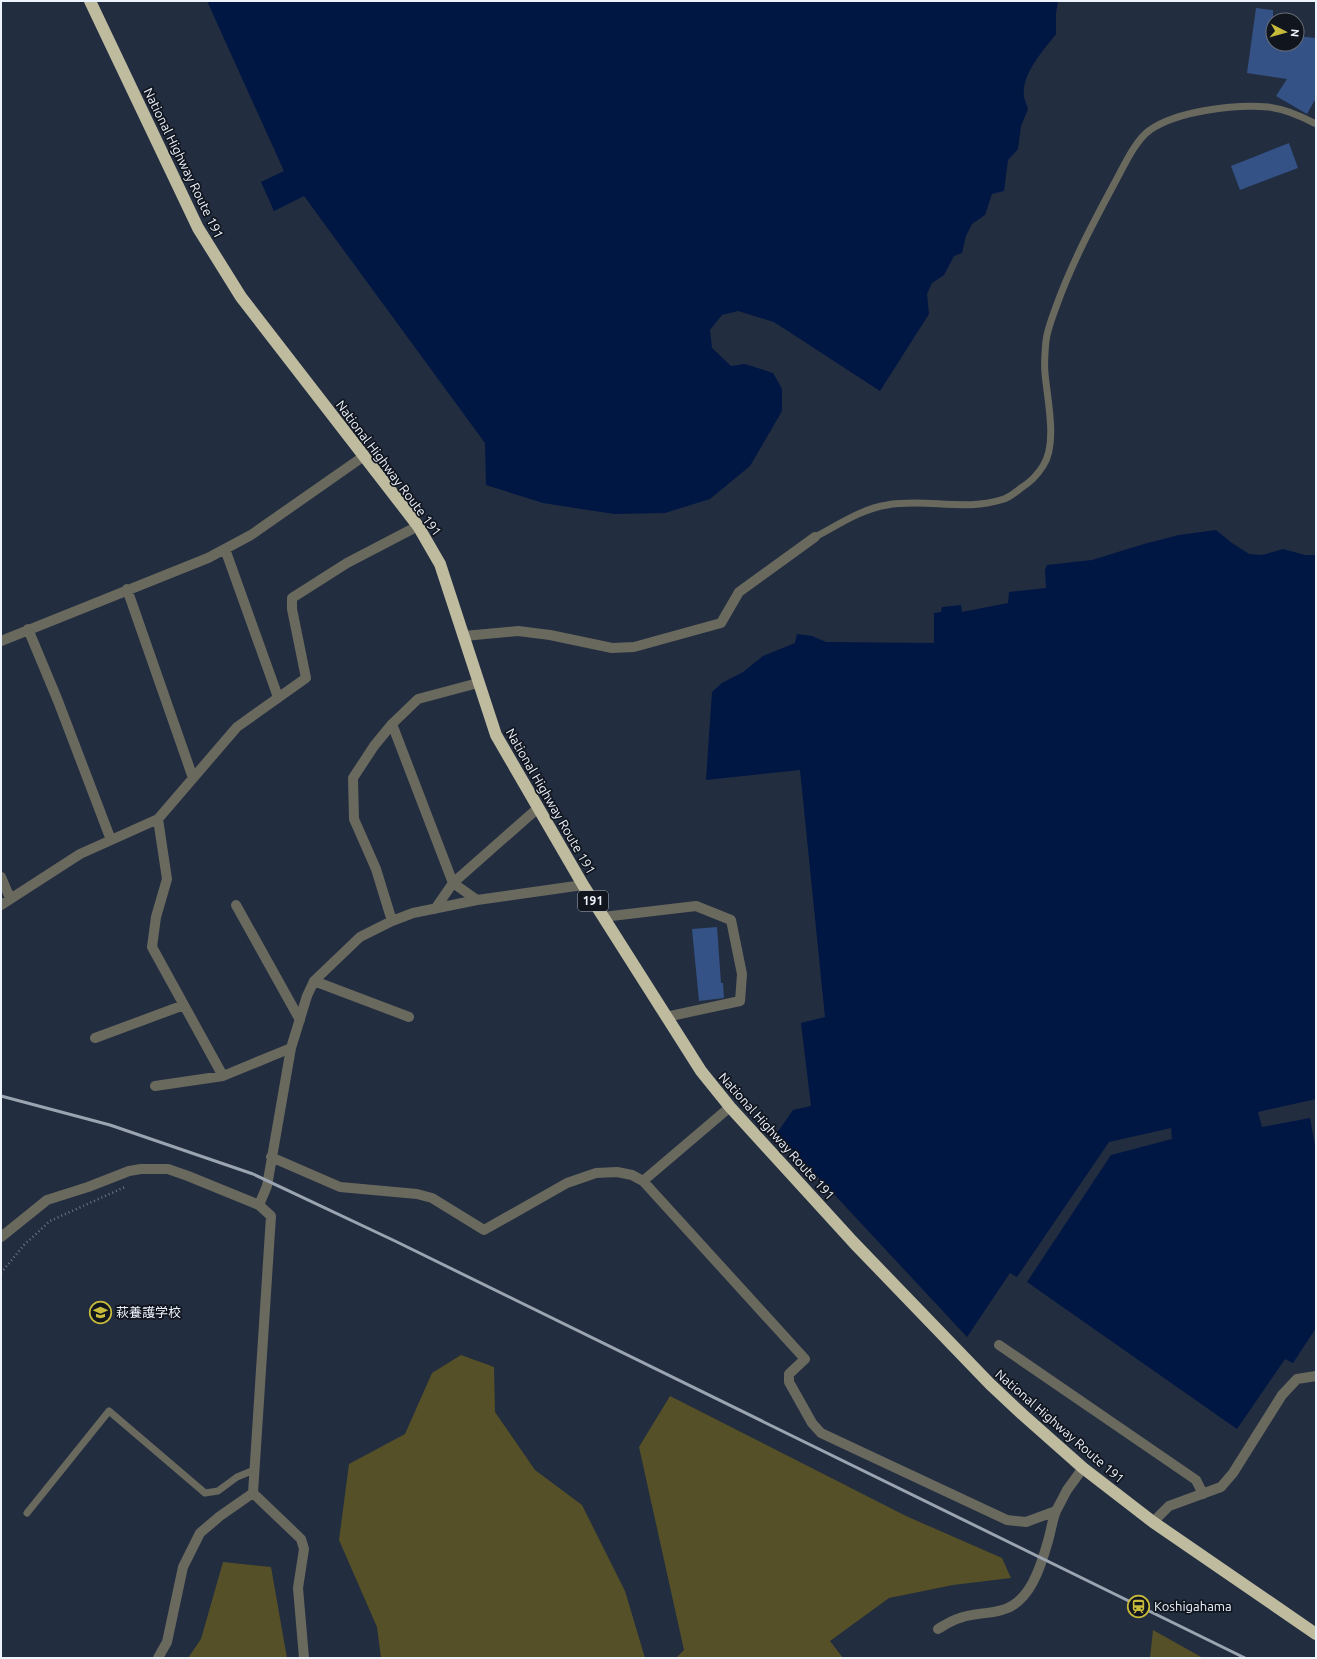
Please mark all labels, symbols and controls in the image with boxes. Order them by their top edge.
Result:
north arrow [1265,12,1305,52]
text: N [1289,28,1301,38]
street label: National Highway Route 191 [141,85,227,241]
street label: National Highway Route 191 [334,398,444,538]
street label: National Highway Route 191 [503,726,599,876]
road number: 191 [578,891,608,911]
street label: National Highway Route 191 [716,1070,838,1202]
school or university icon: 萩養護学校 [87,1299,113,1325]
place label: 萩養護学校 [116,1305,181,1319]
street label: National Highway Route 191 [993,1366,1127,1486]
station icon: Koshigahama [1126,1593,1152,1619]
place label: Koshigahama [1154,1599,1232,1613]

